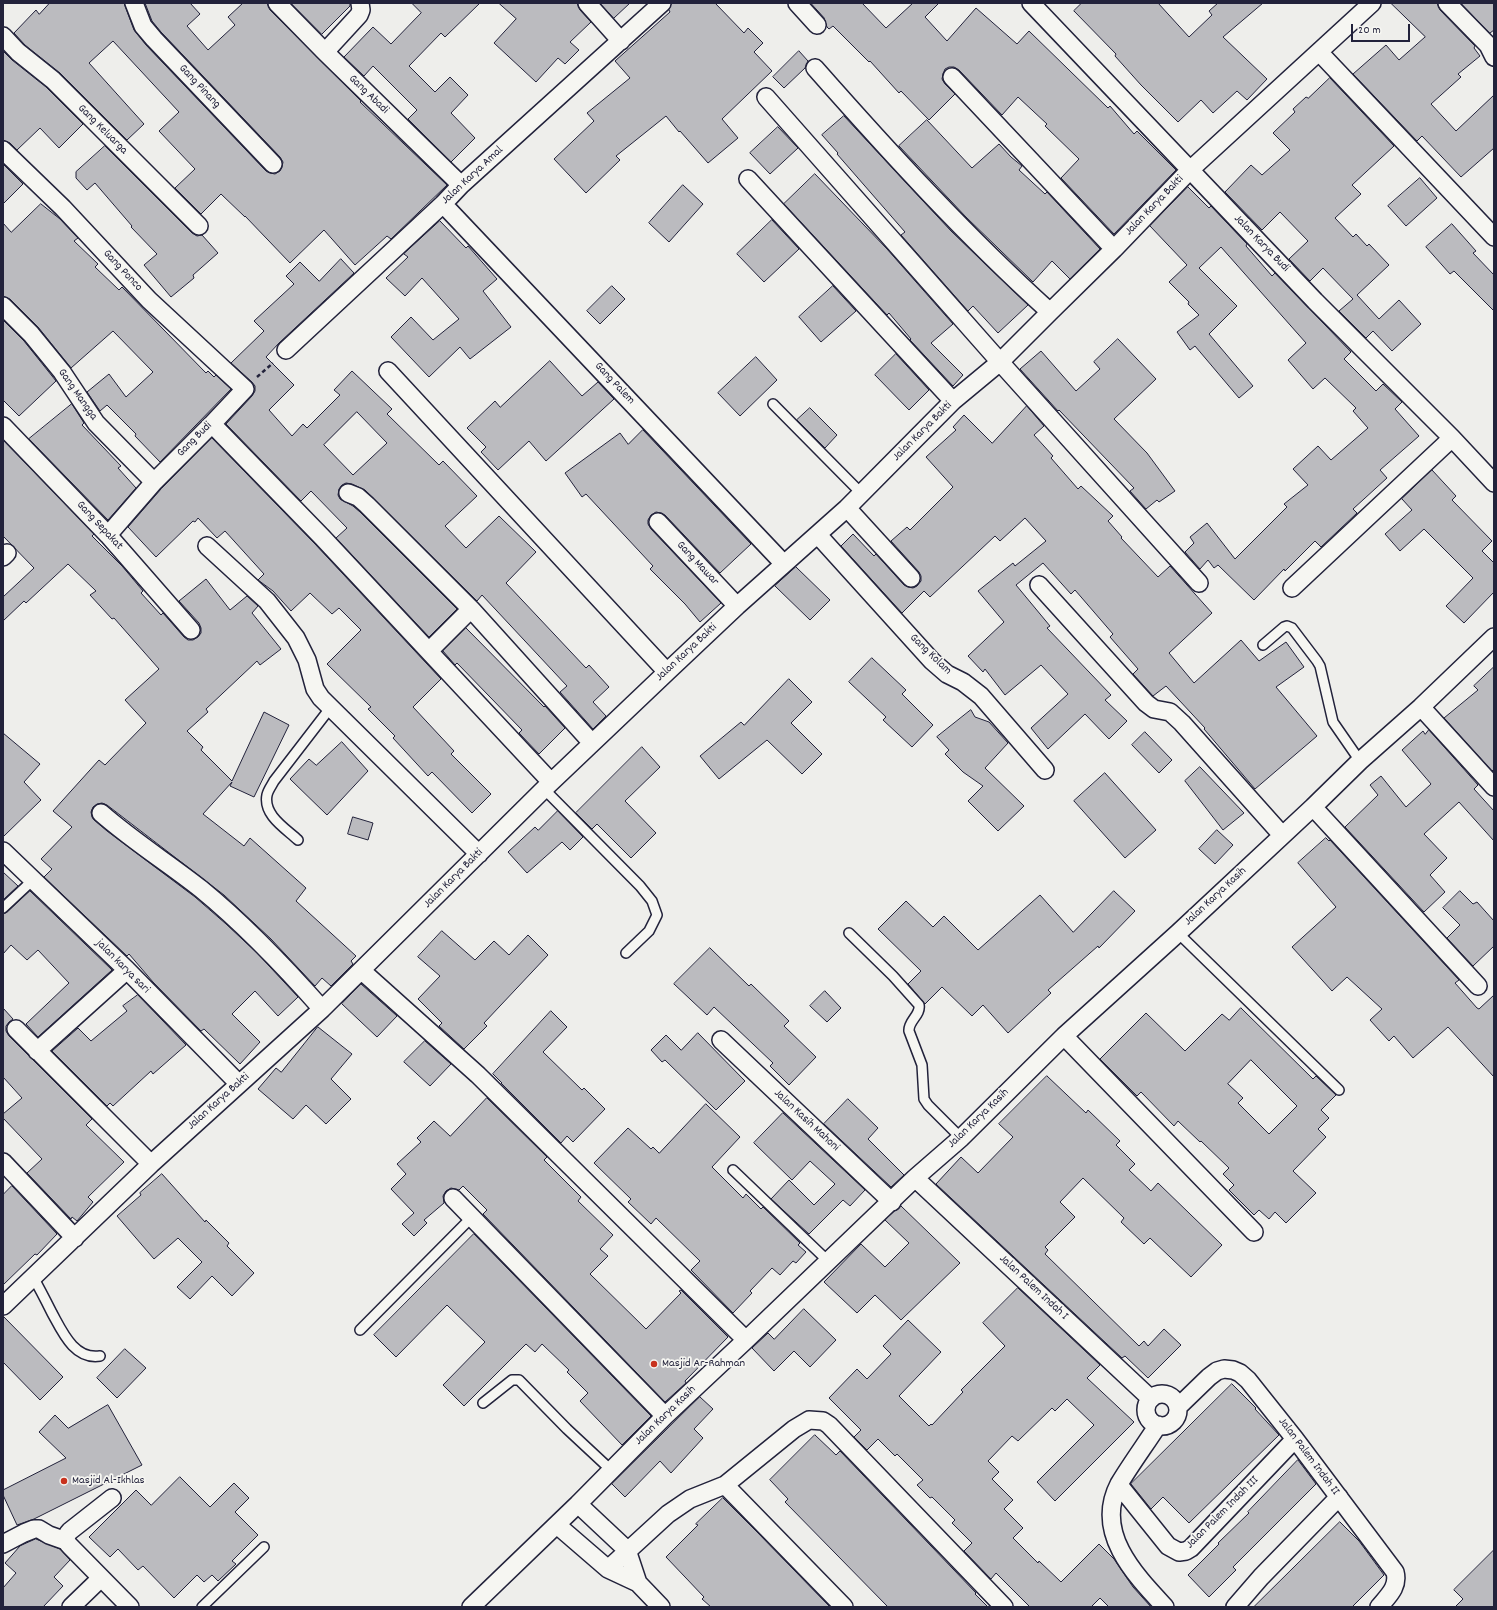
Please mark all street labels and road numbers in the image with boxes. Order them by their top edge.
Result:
street label: Gang Pinang [175,62,223,112]
street label: Gang Abadi [345,72,391,118]
street label: Gang Keluarga [74,102,130,158]
street label: Jalan Karya Amal [439,144,507,208]
street label: Jalan Karya Bakti [1123,173,1187,239]
street label: Jalan Karya Budi [1230,212,1292,276]
street label: Gang Ponco [99,247,145,295]
street label: Gang Palem [591,360,637,408]
street label: Gang Mangga [54,366,100,424]
street label: Jalan Karya Bakti [890,399,956,465]
street label: Gang Budi [174,419,216,461]
street label: Gang Sepakat [73,498,125,554]
street label: Gang Mawar [673,539,721,589]
street label: Jalan Karya Bakti [653,621,721,685]
street label: Gang Kolam [906,631,954,679]
street label: Jalan Karya Bakti [421,846,487,912]
street label: Jalan Karya Kasih [1182,865,1250,929]
street label: jalan karya sari [92,937,152,997]
street label: Jalan Karya Bakti [185,1070,253,1134]
street label: Jalan Karya Kasih [945,1086,1013,1152]
street label: Jalan Kasih Mahoni [770,1087,842,1155]
street label: Jalan Palem Indah I [995,1252,1071,1324]
street label: Jalan Karya Kasih [632,1383,700,1449]
street label: Jalan Palem Indah II [1274,1415,1342,1499]
street label: Jalan Palem Indah III [1184,1474,1262,1552]

